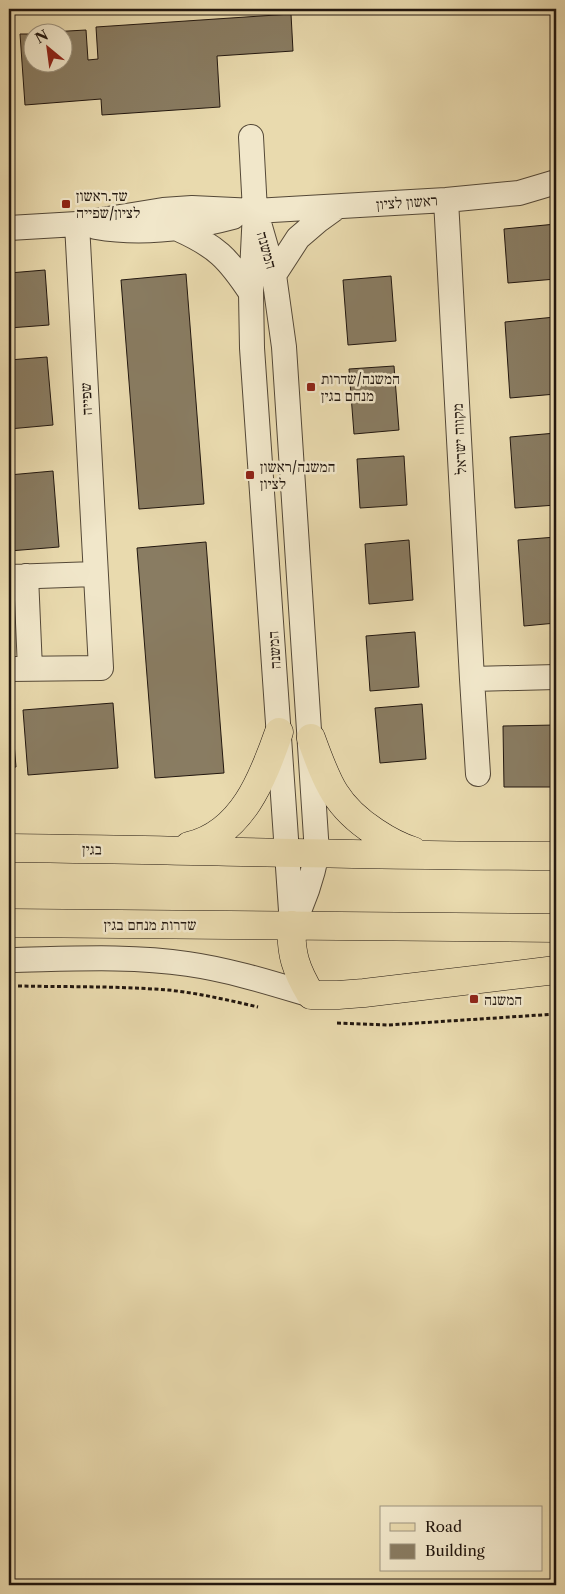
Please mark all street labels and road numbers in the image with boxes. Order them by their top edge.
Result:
street label: ראשון לציון [375,190,439,214]
street label: המשנה [253,229,281,271]
street label: שפייה [76,382,96,416]
street label: מקווה ישראל [448,403,470,475]
street label: המשנה [263,630,285,670]
street label: בגין [82,839,102,859]
street label: שדרות מנחם בגין [104,915,196,934]

